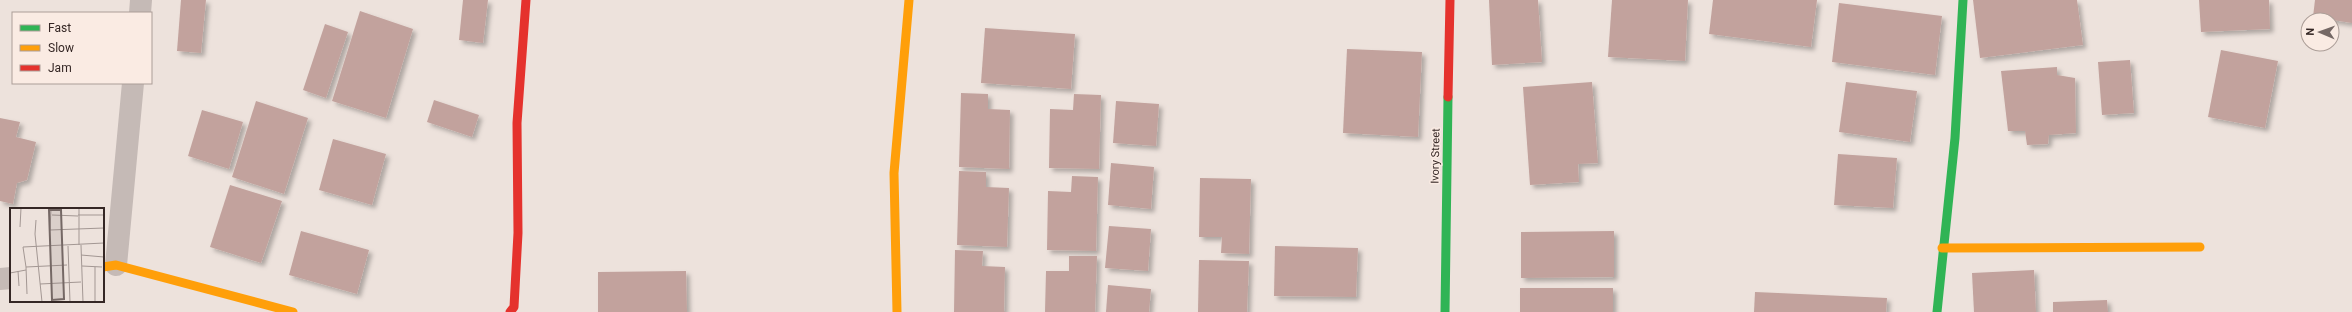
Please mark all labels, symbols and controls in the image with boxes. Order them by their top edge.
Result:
legend [12,12,152,84]
north arrow [2300,12,2340,52]
text: Fast [48,21,71,35]
text: N [2304,27,2317,36]
text: Slow [48,41,74,55]
text: Jam [48,61,72,75]
street label: Ivory Street [1429,128,1442,184]
inset map [10,208,104,302]

